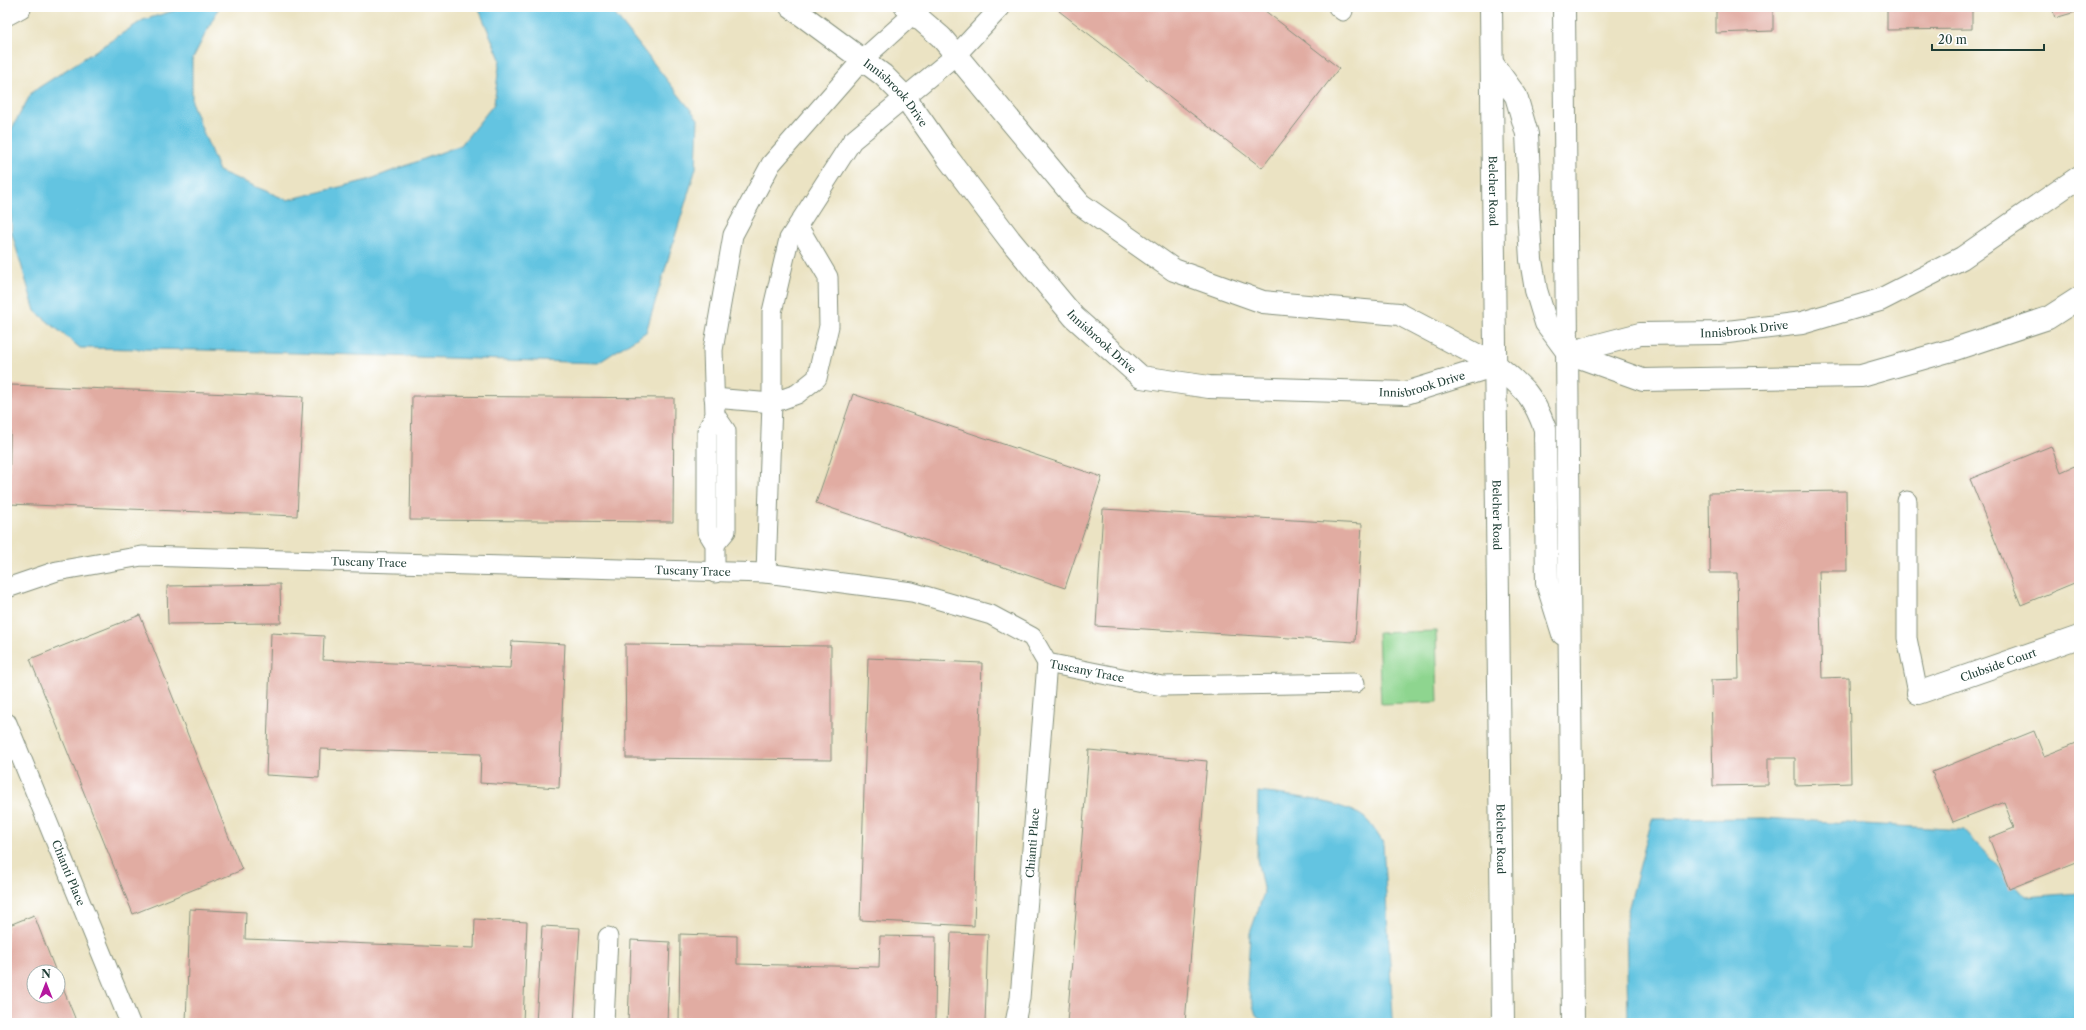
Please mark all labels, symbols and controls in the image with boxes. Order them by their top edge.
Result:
scale bar [1932,26,2044,52]
text: 20 m [1938,32,1967,47]
street label: Innisbrook Drive [861,56,931,129]
street label: Belcher Road [1486,156,1501,227]
street label: Innisbrook Drive [1064,307,1139,376]
street label: Innisbrook Drive [1700,318,1789,340]
street label: Innisbrook Drive [1379,368,1467,400]
street label: Belcher Road [1490,480,1504,551]
street label: Tuscany Trace [331,554,407,570]
street label: Tuscany Trace [654,563,731,579]
street label: Clubside Court [1958,645,2038,685]
street label: Tuscany Trace [1048,657,1125,685]
street label: Belcher Road [1493,804,1508,875]
street label: Chianti Place [1023,808,1042,878]
street label: Chianti Place [49,838,88,908]
north arrow [26,964,66,1004]
text: N [41,967,51,981]

